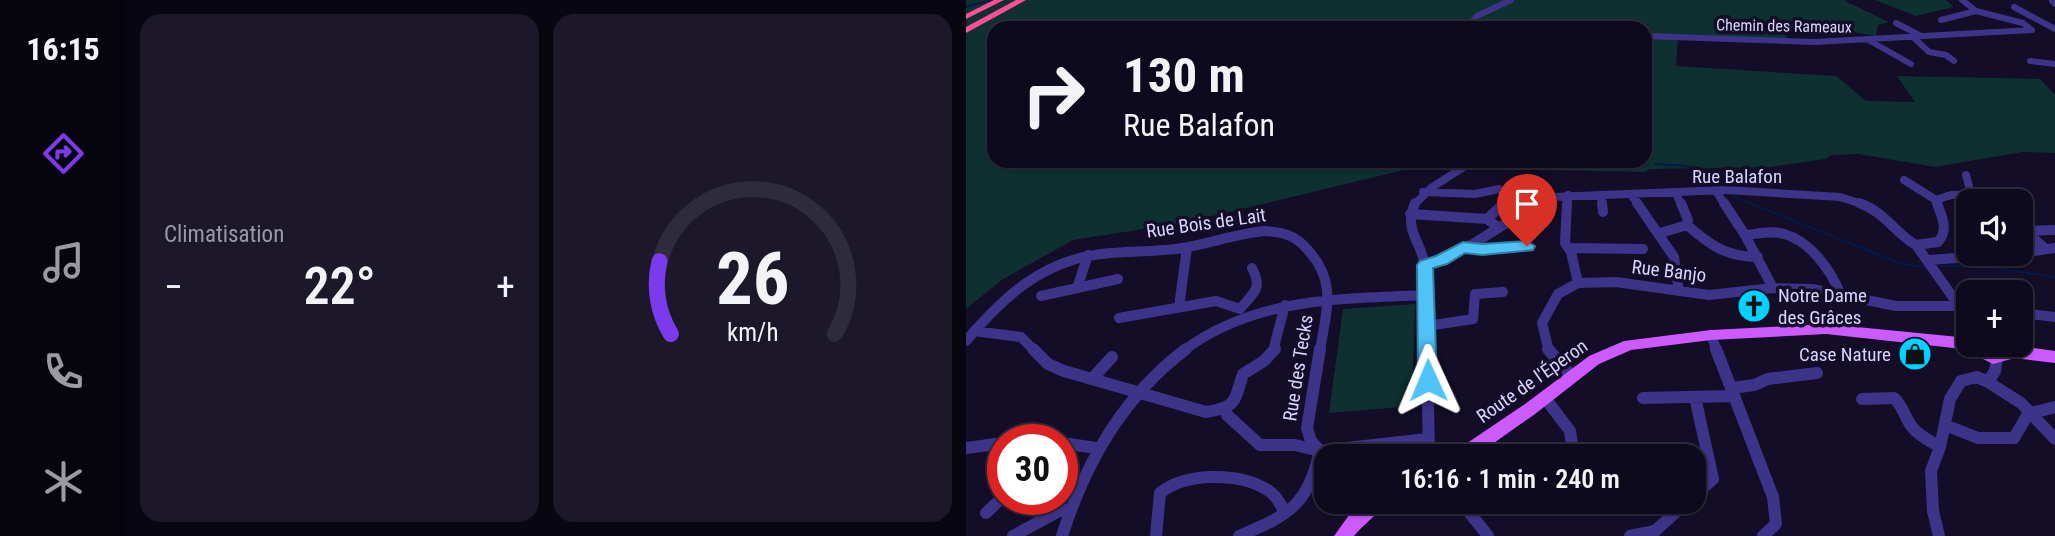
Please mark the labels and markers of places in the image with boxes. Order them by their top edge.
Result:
pin [1497,174,1557,246]
place label: Notre Dame des Grâces [1778,284,1867,329]
church icon: Notre Dame des Grâces [1735,287,1773,325]
shop icon: Case Nature [1896,335,1934,373]
place label: Case Nature [1799,343,1891,366]

